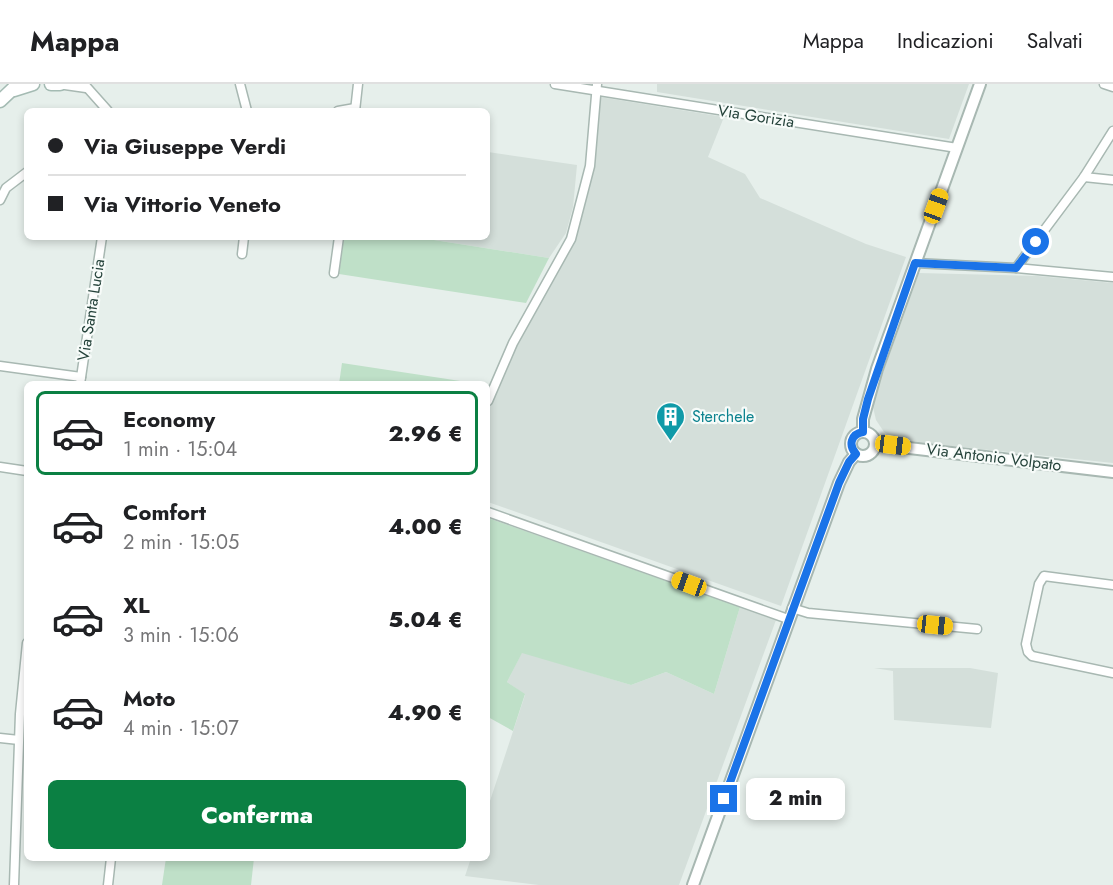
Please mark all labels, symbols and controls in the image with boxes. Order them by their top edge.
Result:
text: Mappa [30,21,120,62]
text: Mappa [803,26,864,56]
text: Indicazioni [897,26,994,56]
text: Salvati [1027,26,1083,56]
street label: Via Gorizia [716,99,796,133]
text: Via Giuseppe Verdi [84,130,286,162]
car [921,186,951,226]
text: Via Vittorio Veneto [84,188,281,220]
route start [1022,228,1049,255]
street label: Via Santa Lucia [72,257,110,363]
building icon: Sterchele [655,400,687,442]
text: Economy [123,403,215,435]
place label: Sterchele [692,405,754,428]
icon: car [51,406,105,460]
text: 2.96 € [389,417,463,449]
car [874,434,912,456]
text: 1 min · 15:04 [123,435,237,464]
street label: Via Antonio Volpato [925,437,1063,477]
text: Comfort [123,496,206,528]
icon: car [51,499,105,553]
text: 4.00 € [388,510,463,542]
text: 2 min · 15:05 [123,528,239,557]
car [669,569,709,599]
text: XL [123,589,150,621]
icon: car [51,592,105,646]
text: 5.04 € [388,603,463,635]
car [916,614,954,636]
text: 3 min · 15:06 [123,621,239,650]
text: Moto [123,682,176,714]
icon: car [51,685,105,739]
text: 4.90 € [388,696,463,728]
text: 4 min · 15:07 [123,714,239,743]
callout: 2 min [745,778,844,820]
button: Conferma [48,780,466,849]
text: 2 min [769,784,822,813]
route end [710,785,737,812]

